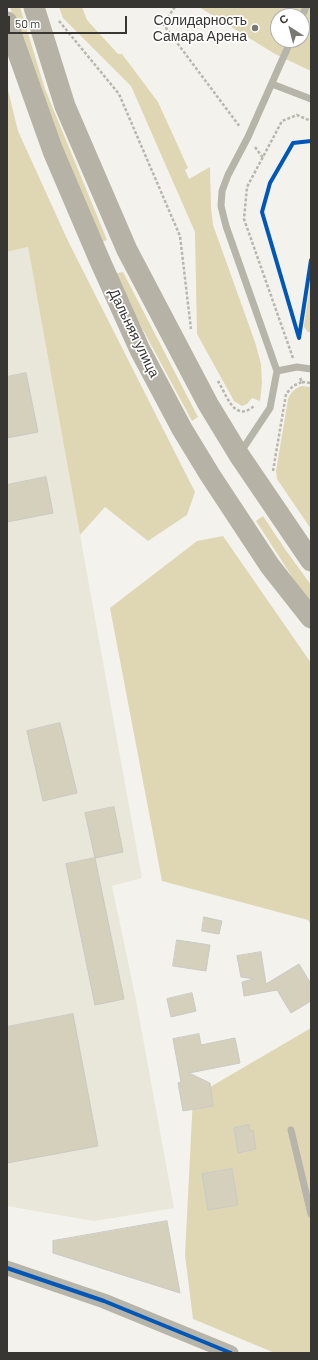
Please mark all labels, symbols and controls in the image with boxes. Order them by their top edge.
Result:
scale bar [10,8,129,34]
north arrow [270,8,310,48]
text: С [276,11,290,26]
place label: Солидарность Самара Арена [153,12,247,44]
text: 50 m [15,16,40,30]
marker: Солидарность Самара Арена [250,23,260,33]
street label: Дальняя улица [105,286,163,380]

